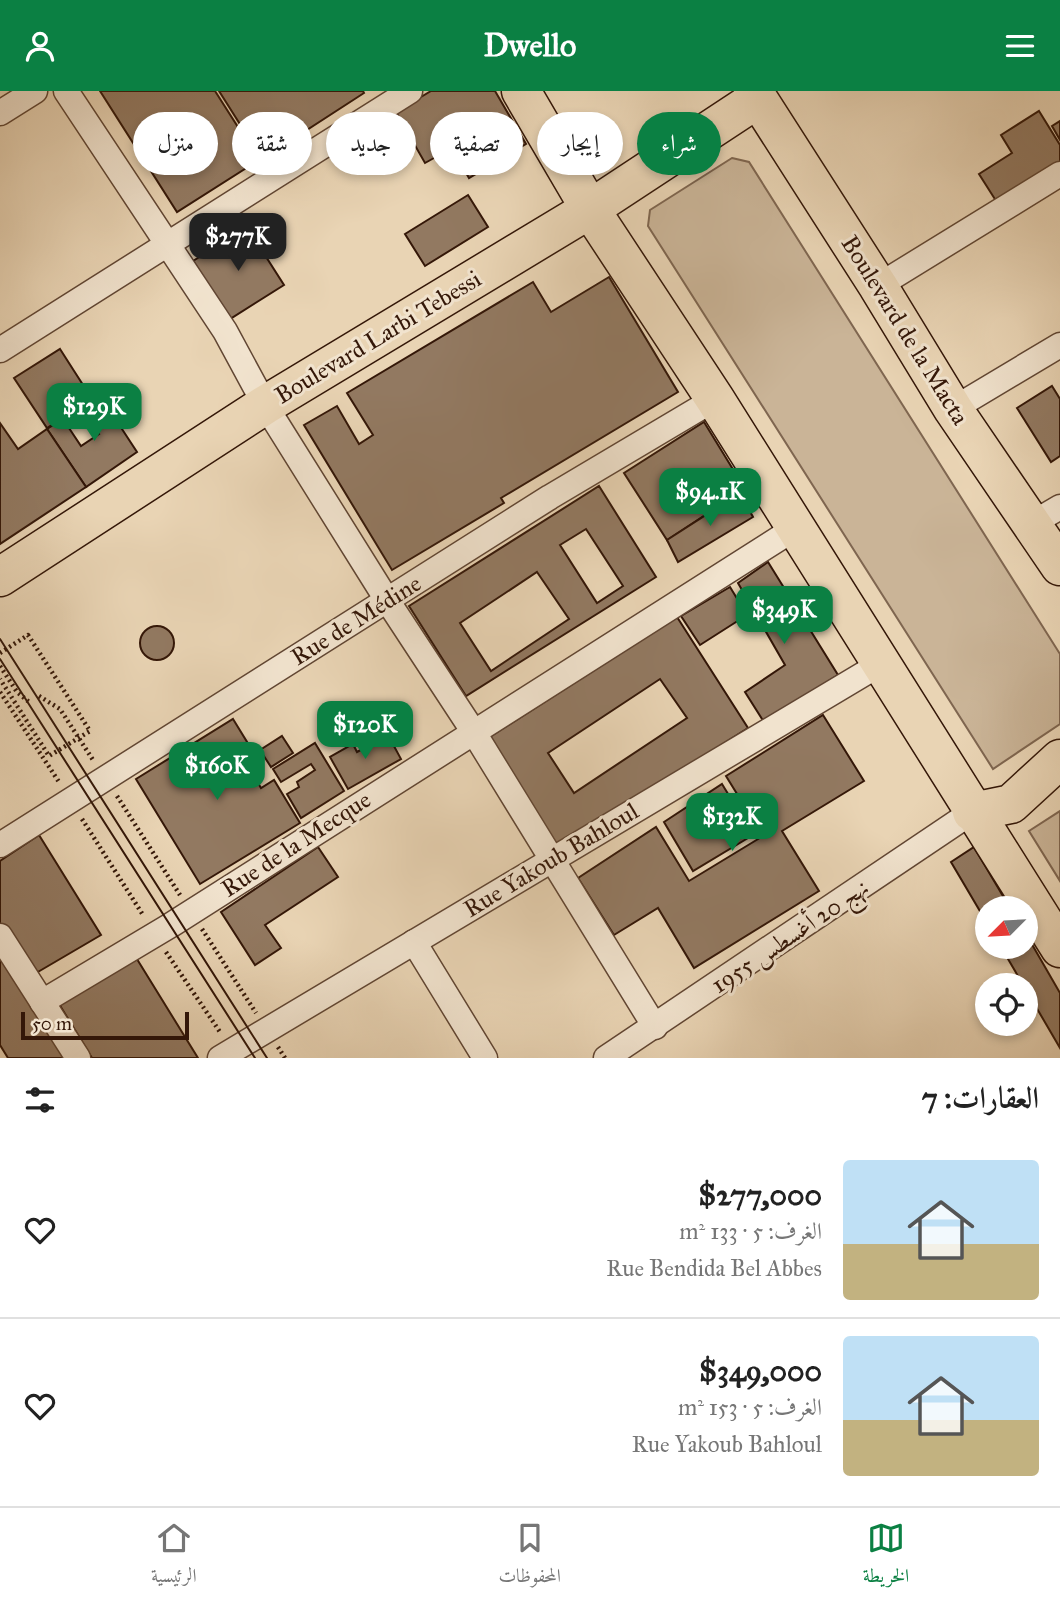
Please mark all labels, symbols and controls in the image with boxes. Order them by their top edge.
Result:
text: Dwello [484,26,576,65]
icon: person [21,27,59,65]
icon: menu [1001,27,1039,65]
chip: منزل [133,112,218,175]
chip: شقة [232,112,312,175]
chip: جديد [326,112,416,175]
chip: تصفية [430,112,523,175]
chip: إيجار [537,112,623,175]
chip: شراء [637,112,721,175]
pin: $277K [189,213,287,273]
text: $277K [205,222,271,250]
street label: Boulevard de la Macta [835,230,976,431]
street label: Boulevard Larbi Tebessi [269,263,487,410]
pin: $129K [45,383,143,443]
text: $129K [63,392,125,420]
pin: $94.1K [653,469,767,528]
text: $94.1K [675,477,745,505]
street label: Rue de Médine [285,568,427,672]
pin: $349K [735,587,833,646]
text: $349K [752,595,816,623]
pin: $120K [316,701,414,761]
text: $120K [333,710,397,738]
pin: $160K [168,743,266,802]
text: $160K [185,751,249,779]
street label: Rue de la Mecque [215,784,377,904]
pin: $132K [683,793,781,853]
street label: Rue Yakoub Bahloul [458,796,644,924]
text: $132K [702,802,762,830]
street label: نهج 20 أغسطس 1955 [704,871,878,1005]
north arrow [975,896,1038,959]
map controls [975,896,1038,1036]
button: locate [975,973,1038,1036]
scale bar [21,1009,189,1041]
text: 50 m [32,1012,72,1035]
text: العقارات: 7 [922,1080,1039,1116]
icon: filters [21,1081,59,1119]
text: $277,000 [698,1177,822,1213]
icon: home [899,1188,983,1272]
icon: heart [21,1211,59,1249]
text: الغرف: 5 · 133 m² [679,1217,822,1245]
text: Rue Bendida Bel Abbes [606,1254,822,1282]
text: $349,000 [699,1353,822,1389]
icon: home [899,1364,983,1448]
icon: heart [21,1387,59,1425]
text: الغرف: 5 · 153 m² [678,1393,822,1421]
text: Rue Yakoub Bahloul [632,1430,822,1458]
tab: الرئيسية [151,1519,197,1594]
tab: المحفوظات [498,1519,561,1594]
tab: الخريطة [863,1519,909,1594]

